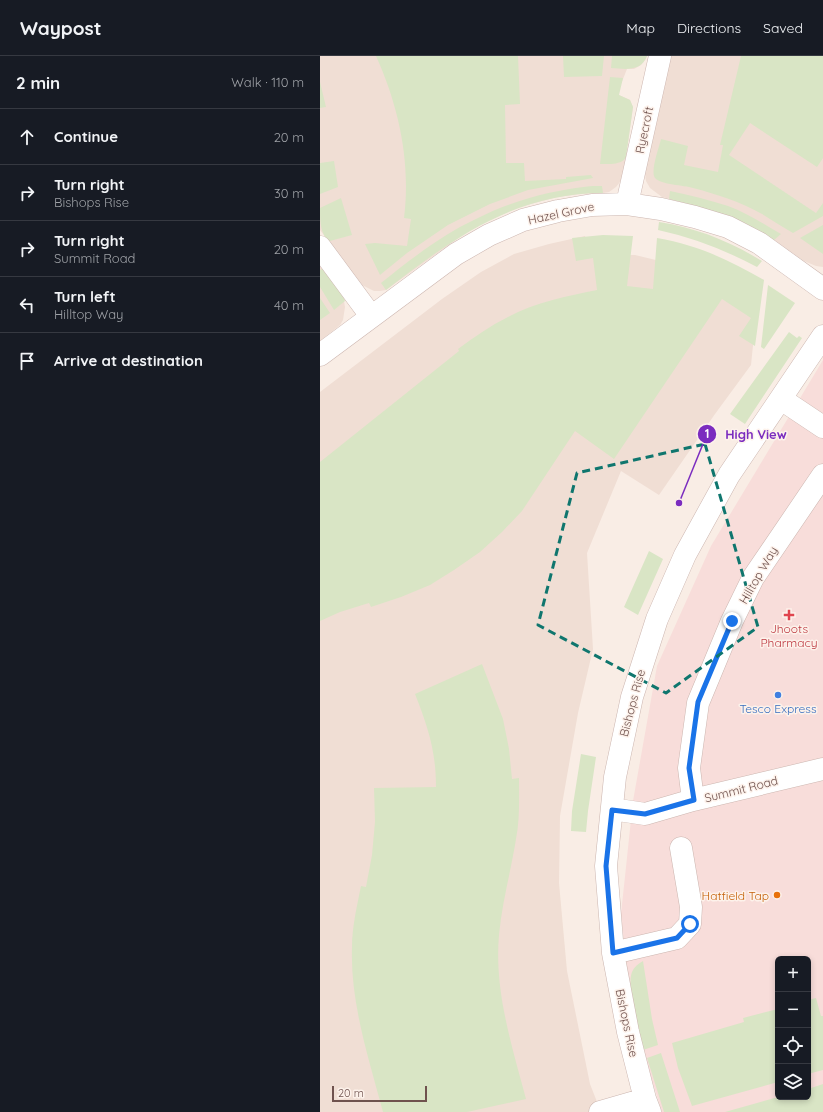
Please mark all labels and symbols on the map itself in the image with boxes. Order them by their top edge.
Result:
street label: Ryecroft [632,105,656,155]
street label: Hazel Grove [527,199,596,227]
callout: High View [697,422,794,447]
text: 1 [705,426,709,441]
text: High View [725,426,787,442]
street label: Hilltop Way [735,544,781,606]
marker: Jhoots Pharmacy [784,610,794,620]
route end [723,612,741,630]
place label: Jhoots Pharmacy [760,621,818,650]
street label: Bishops Rise [616,667,648,738]
marker: Tesco Express [773,690,783,700]
place label: Tesco Express [739,701,817,716]
street label: Summit Road [703,773,779,805]
place label: Hatfield Tap [702,888,769,903]
marker: Hatfield Tap [772,890,782,900]
route start [681,915,699,933]
street label: Bishops Rise [612,988,642,1059]
scale bar [332,1084,427,1103]

